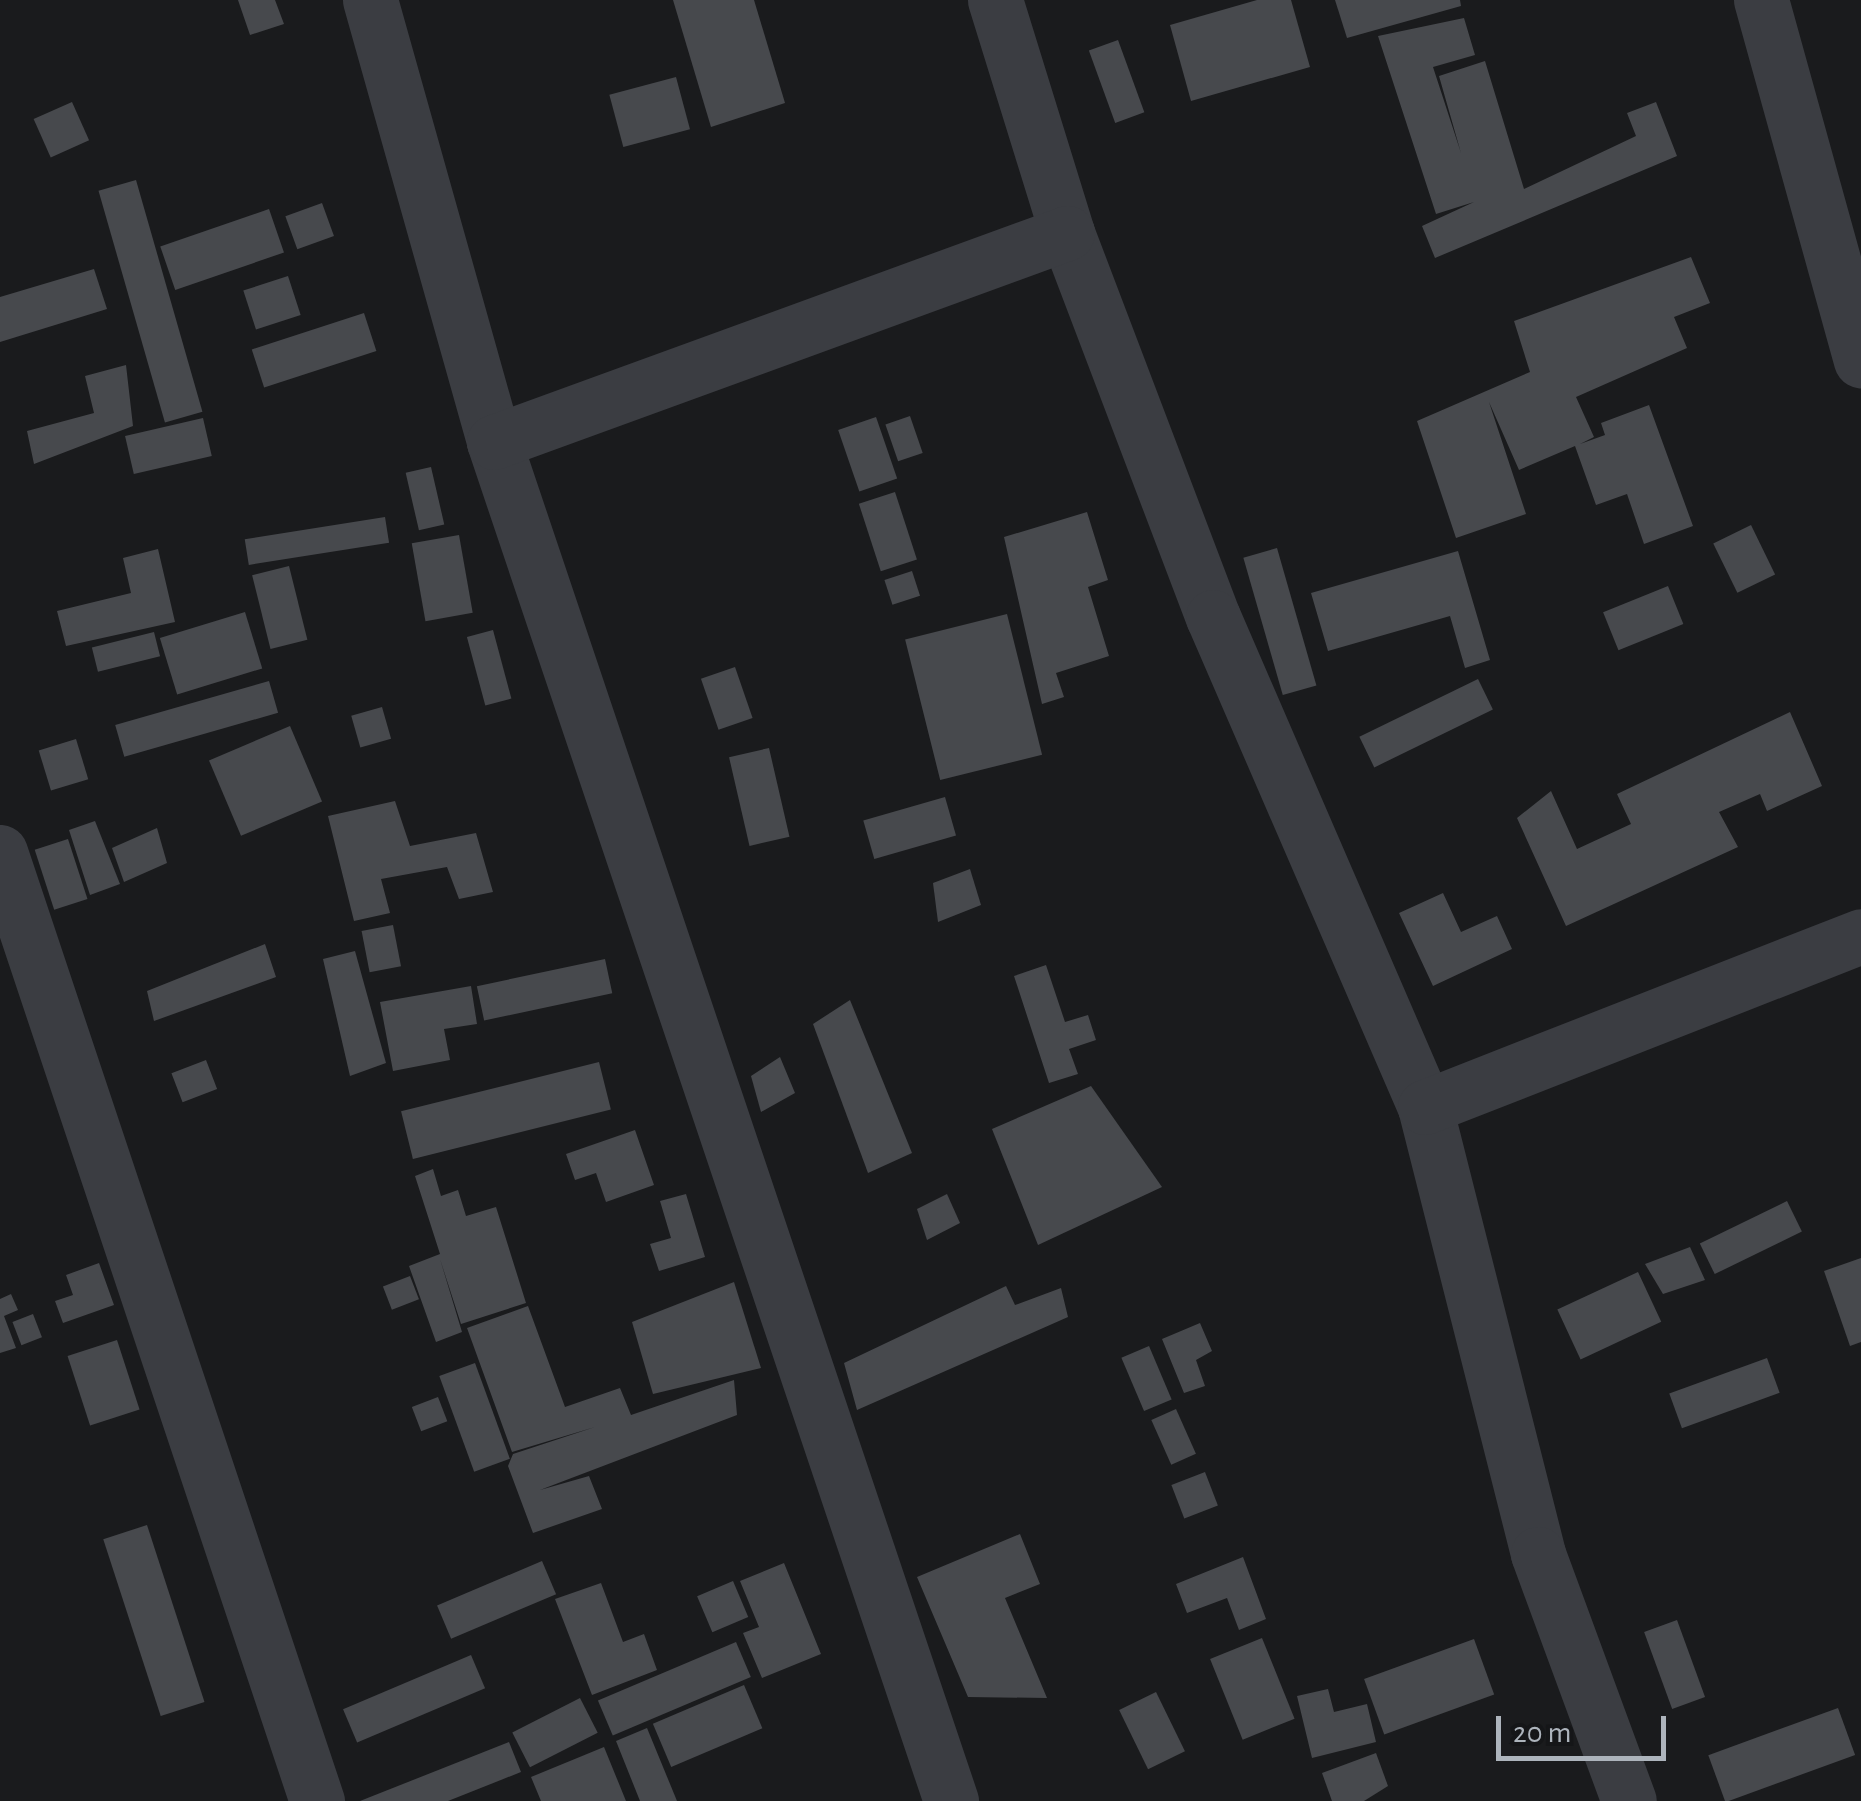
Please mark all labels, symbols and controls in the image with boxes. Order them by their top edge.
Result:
scale bar [1501,1696,1671,1758]
text: 20 m [1513,1718,1571,1748]

